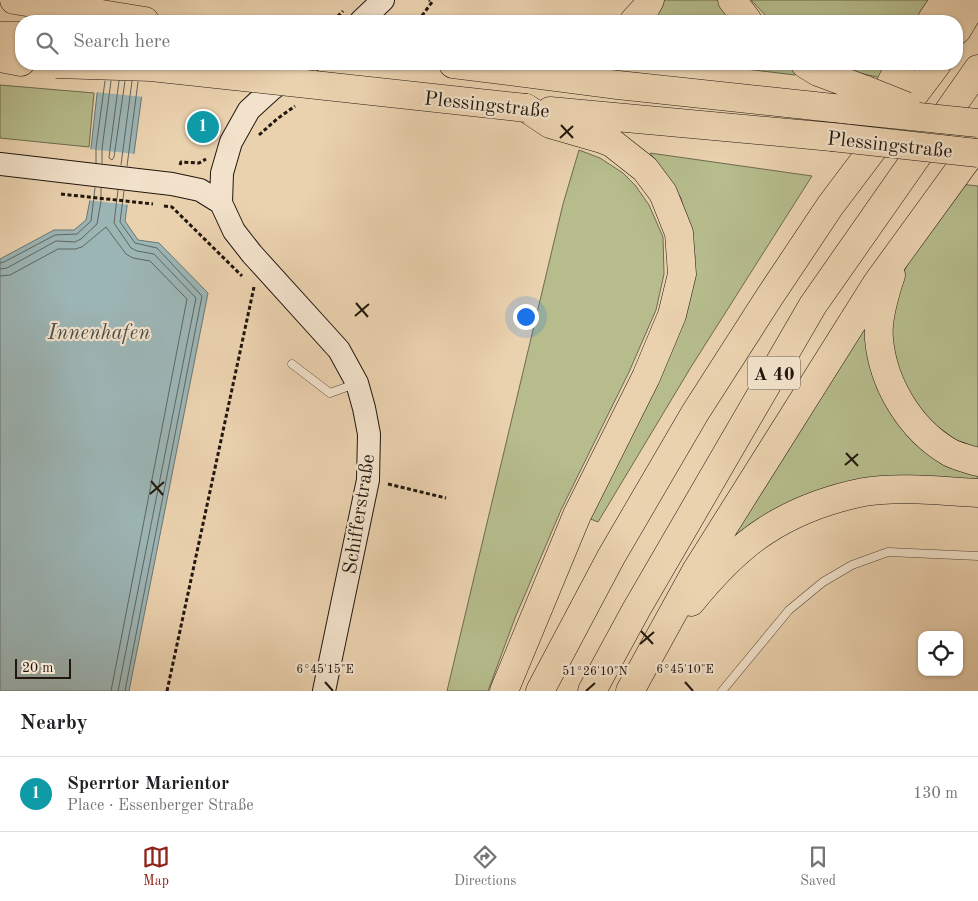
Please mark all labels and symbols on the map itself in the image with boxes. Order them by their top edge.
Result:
street label: Plessingstraße [423,89,551,123]
pin: 1 [187,108,219,146]
street label: Plessingstraße [826,129,954,163]
your location [513,304,539,330]
water label: Innenhafen [47,323,150,344]
road number: A 40 [748,356,800,389]
street label: Schifferstraße [341,453,379,576]
scale bar [15,656,71,679]
text: 6°45'15"E [296,663,354,676]
text: 6°45'10"E [656,663,714,676]
text: 51°26'10"N [562,665,628,678]

